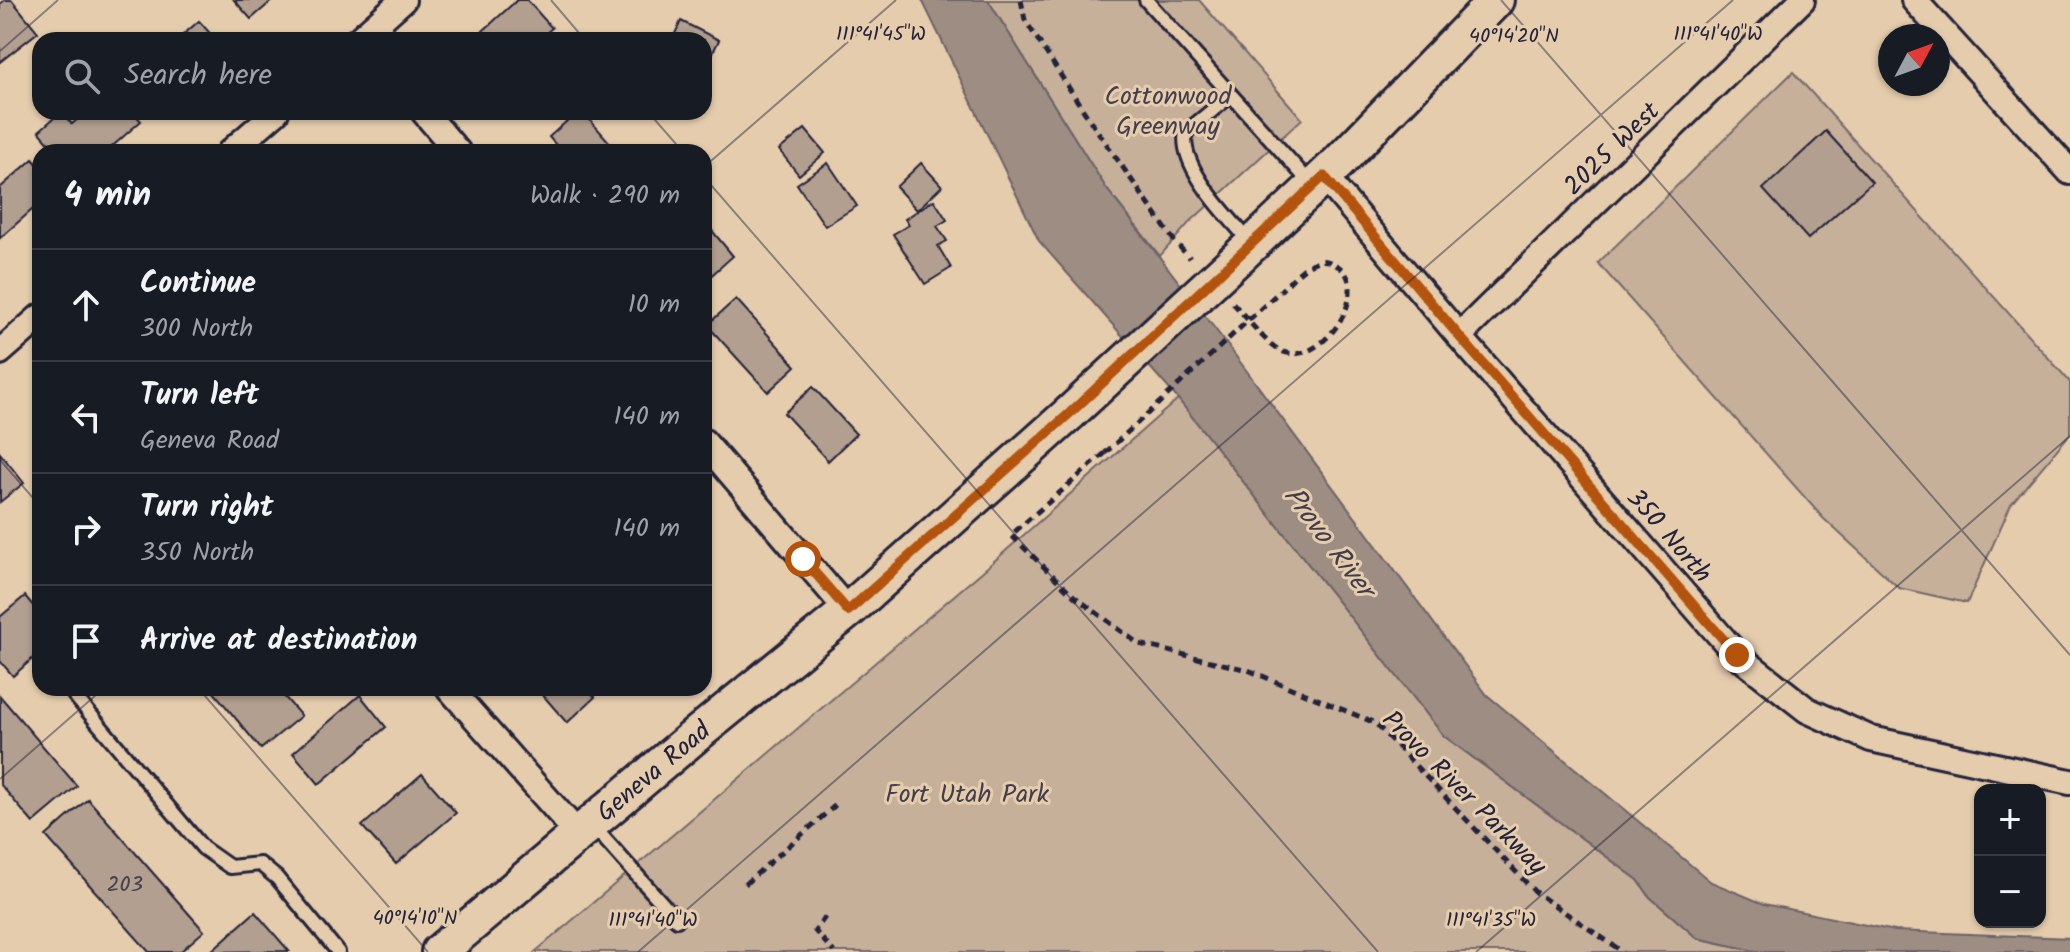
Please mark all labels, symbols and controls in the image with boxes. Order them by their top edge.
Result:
text: 111°41'45"W [836,19,926,51]
text: 111°41'40"W [1673,19,1763,51]
text: 40°14'20"N [1469,21,1559,53]
north arrow [1878,24,1950,96]
search box [32,32,712,120]
text: Search here [124,52,272,100]
icon: search [60,54,104,98]
park label: Cottonwood Greenway [1104,76,1233,148]
street label: 2025 West [1554,92,1671,206]
text: 4 min [64,169,151,223]
text: Walk · 290 m [530,175,680,217]
text: Continue [140,260,256,308]
icon: ahead [64,283,108,327]
text: 10 m [628,284,680,326]
text: 300 North [140,308,253,350]
text: Turn left [140,372,259,420]
icon: left [64,395,108,439]
text: 140 m [613,396,680,438]
text: Geneva Road [140,420,279,462]
water label: Provo River [1271,477,1388,612]
street label: 350 North [1615,479,1722,593]
text: Turn right [140,484,273,532]
icon: right [64,507,108,551]
text: 140 m [613,508,680,550]
text: 350 North [140,532,254,574]
route start [785,541,821,577]
text: Arrive at destination [140,617,417,665]
icon: arrive [64,619,108,663]
route end [1719,637,1755,673]
street label: Provo River Parkway [1371,701,1557,887]
street label: Geneva Road [588,711,722,833]
park label: Fort Utah Park [885,774,1050,816]
map controls [1974,784,2046,928]
button: + [1974,784,2046,856]
button: − [1974,856,2046,928]
house number: 203 [107,868,143,903]
text: 40°14'10"N [373,903,457,935]
text: 111°41'40"W [608,905,698,937]
text: 111°41'35"W [1446,905,1536,937]

